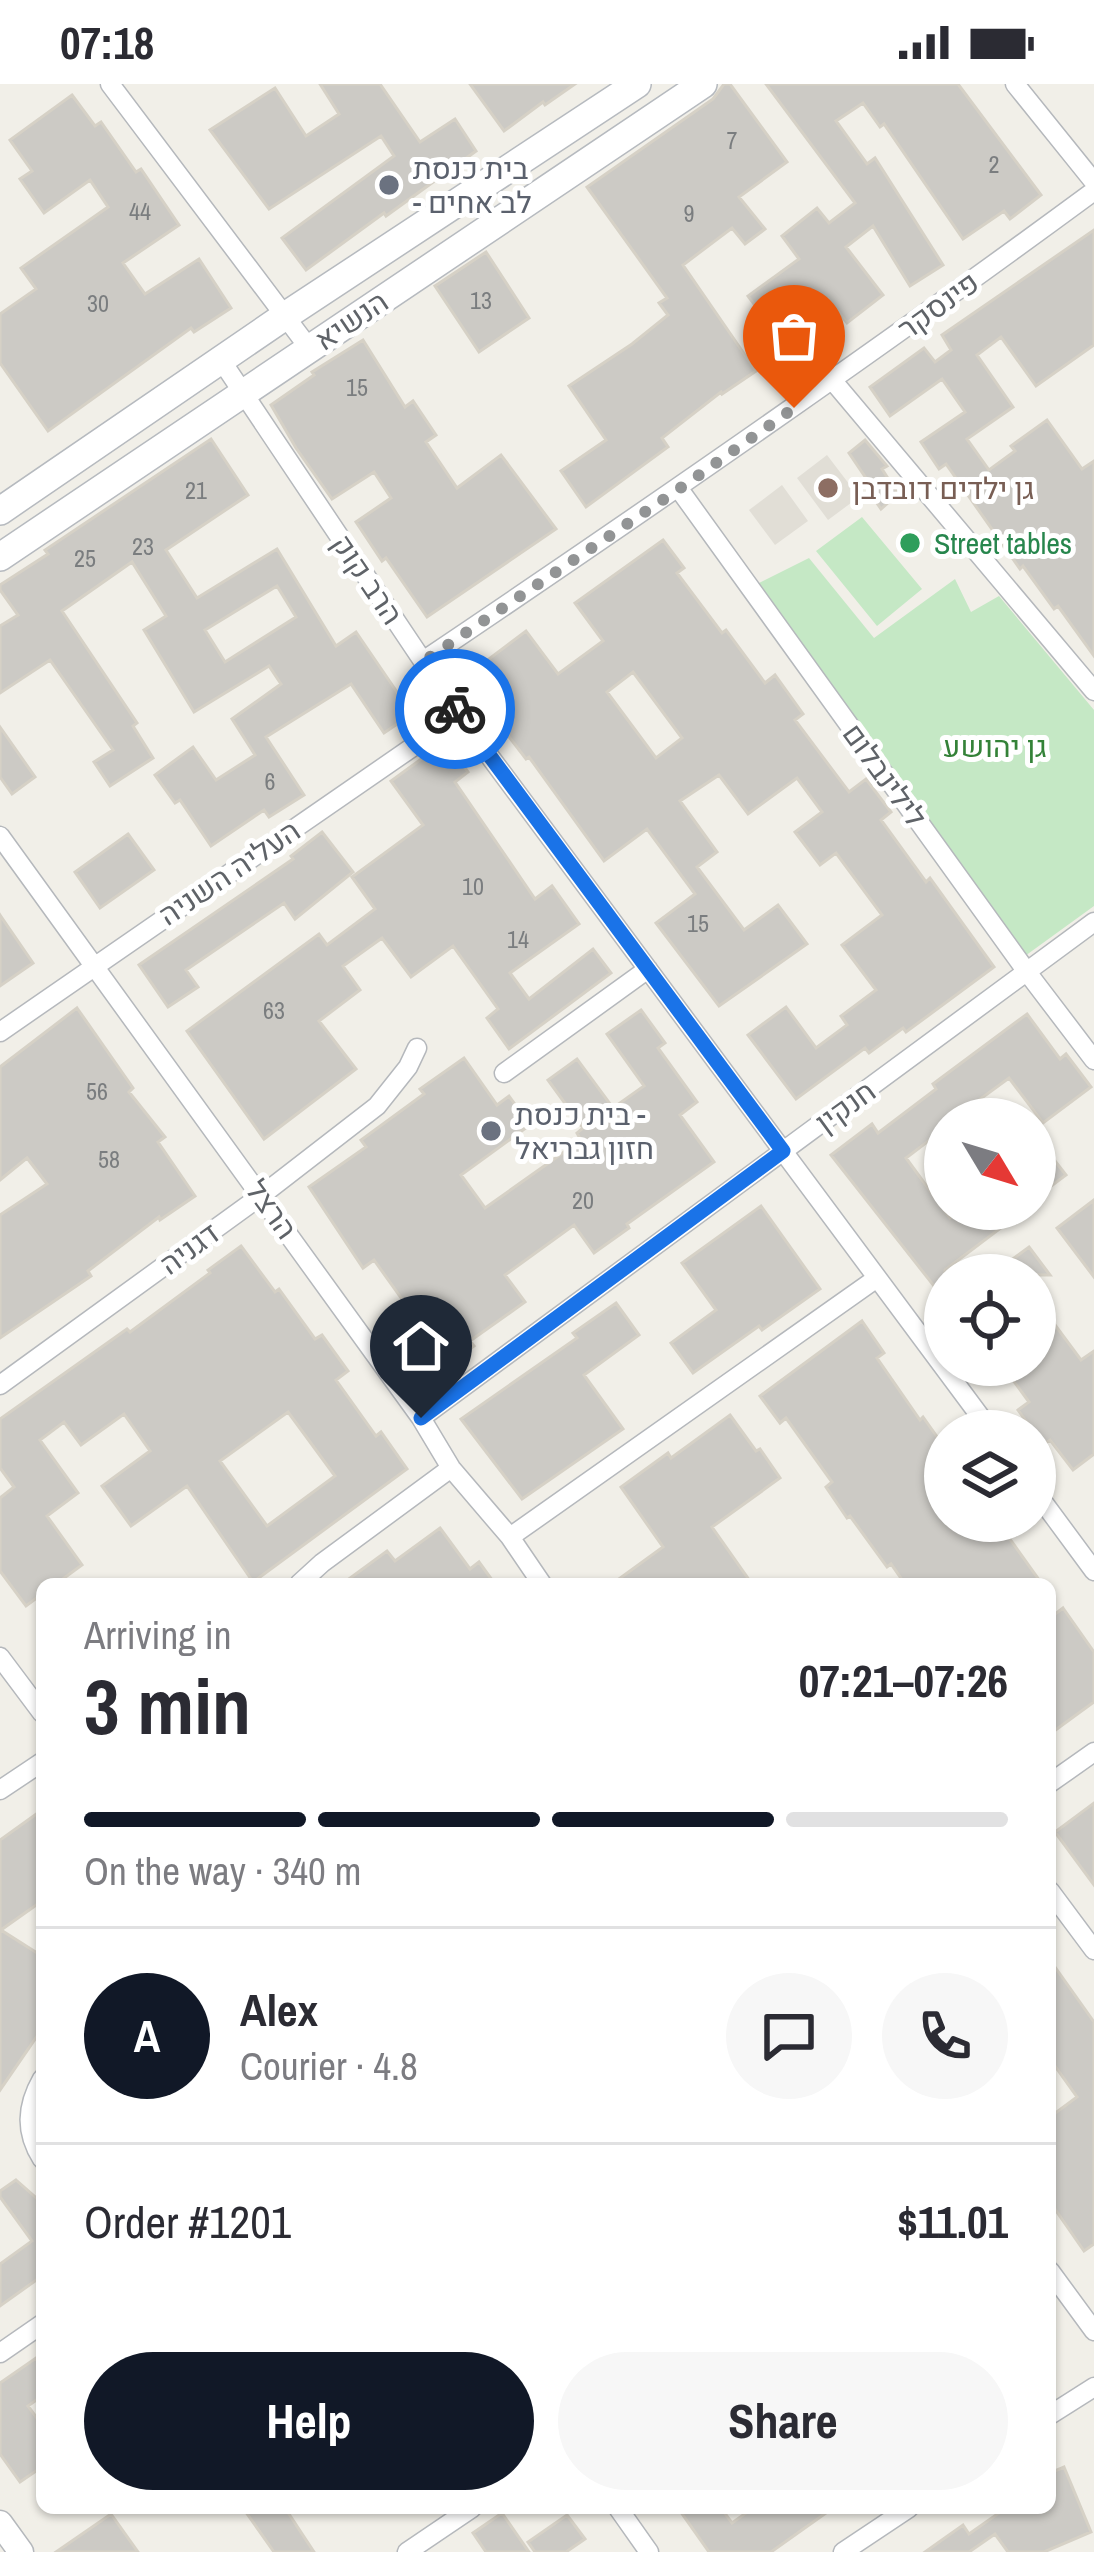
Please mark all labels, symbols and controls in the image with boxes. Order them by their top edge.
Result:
text: 07:18 [60,12,154,73]
house number: 7 [727,124,738,156]
place label: בית כנסת - לב אחים [413,148,532,222]
house number: 2 [989,148,999,180]
marker: בית כנסת - לב אחים [376,172,402,198]
house number: 44 [129,195,151,227]
house number: 9 [684,197,694,229]
street label: פינסקר [889,262,987,348]
street label: הנשיא [306,281,396,359]
house number: 13 [470,284,492,316]
pin [743,285,845,408]
house number: 30 [87,287,109,319]
icon: bag [761,303,827,369]
house number: 15 [346,371,368,403]
place label: גן ילדים דובדבן [852,468,1034,508]
house number: 21 [185,474,207,506]
marker: גן ילדים דובדבן [815,475,841,501]
place label: Street tables [934,523,1072,563]
street label: הרב קוק [323,526,413,632]
house number: 23 [132,530,154,562]
marker: Street tables [897,530,923,556]
house number: 25 [74,542,96,574]
courier [395,649,515,769]
icon: bike [422,676,488,742]
street label: לילינבלום [834,715,936,835]
park label: גן יהושע [943,726,1047,766]
house number: 6 [265,765,275,797]
street label: העליה השניה [150,810,308,934]
house number: 10 [462,870,484,902]
house number: 15 [687,907,709,939]
house number: 14 [507,923,529,955]
house number: 63 [263,994,285,1026]
street label: חנקין [807,1071,883,1141]
house number: 56 [86,1075,108,1107]
place label: בית כנסת - חזון גבריאל [515,1094,654,1168]
north arrow [924,1098,1056,1230]
map controls [924,1098,1056,1542]
marker: בית כנסת - חזון גבריאל [478,1118,504,1144]
house number: 58 [98,1143,120,1175]
street label: הרצל [237,1171,307,1247]
house number: 20 [572,1184,594,1216]
street label: דגניה [151,1213,227,1283]
button: locate [924,1254,1056,1386]
pin [370,1295,472,1418]
icon: home [388,1313,454,1379]
button: layers [924,1410,1056,1542]
text: Arriving in [84,1609,232,1661]
text: 07:21–07:26 [799,1650,1008,1711]
text: 3 min [84,1653,251,1758]
text: On the way · 340 m [84,1845,361,1897]
button: chat [726,1973,852,2099]
button: phone [882,1973,1008,2099]
text: Alex [240,1979,318,2040]
text: A [134,2005,160,2066]
text: Courier · 4.8 [240,2040,418,2092]
text: Order #1201 [84,2191,291,2252]
text: $11.01 [897,2191,1008,2252]
button: Help [84,2352,534,2490]
button: Share [558,2352,1008,2490]

